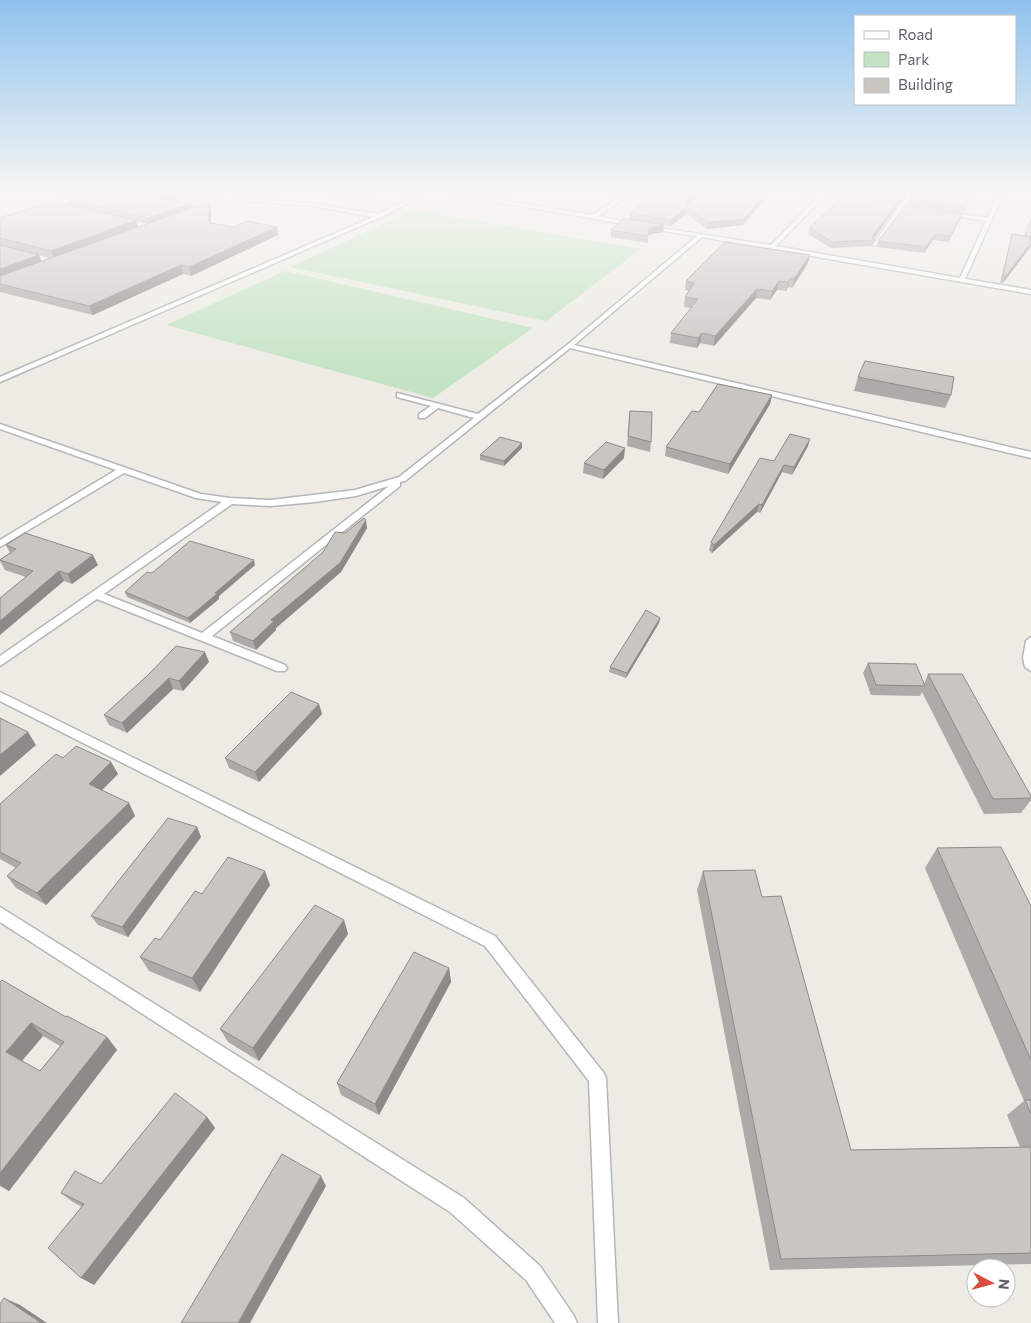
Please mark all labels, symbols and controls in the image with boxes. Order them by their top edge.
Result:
legend [854,15,1016,105]
text: Road [898,25,933,43]
text: Park [898,50,929,68]
text: Building [898,75,953,93]
north arrow [966,1258,1016,1308]
text: N [995,1278,1013,1291]

